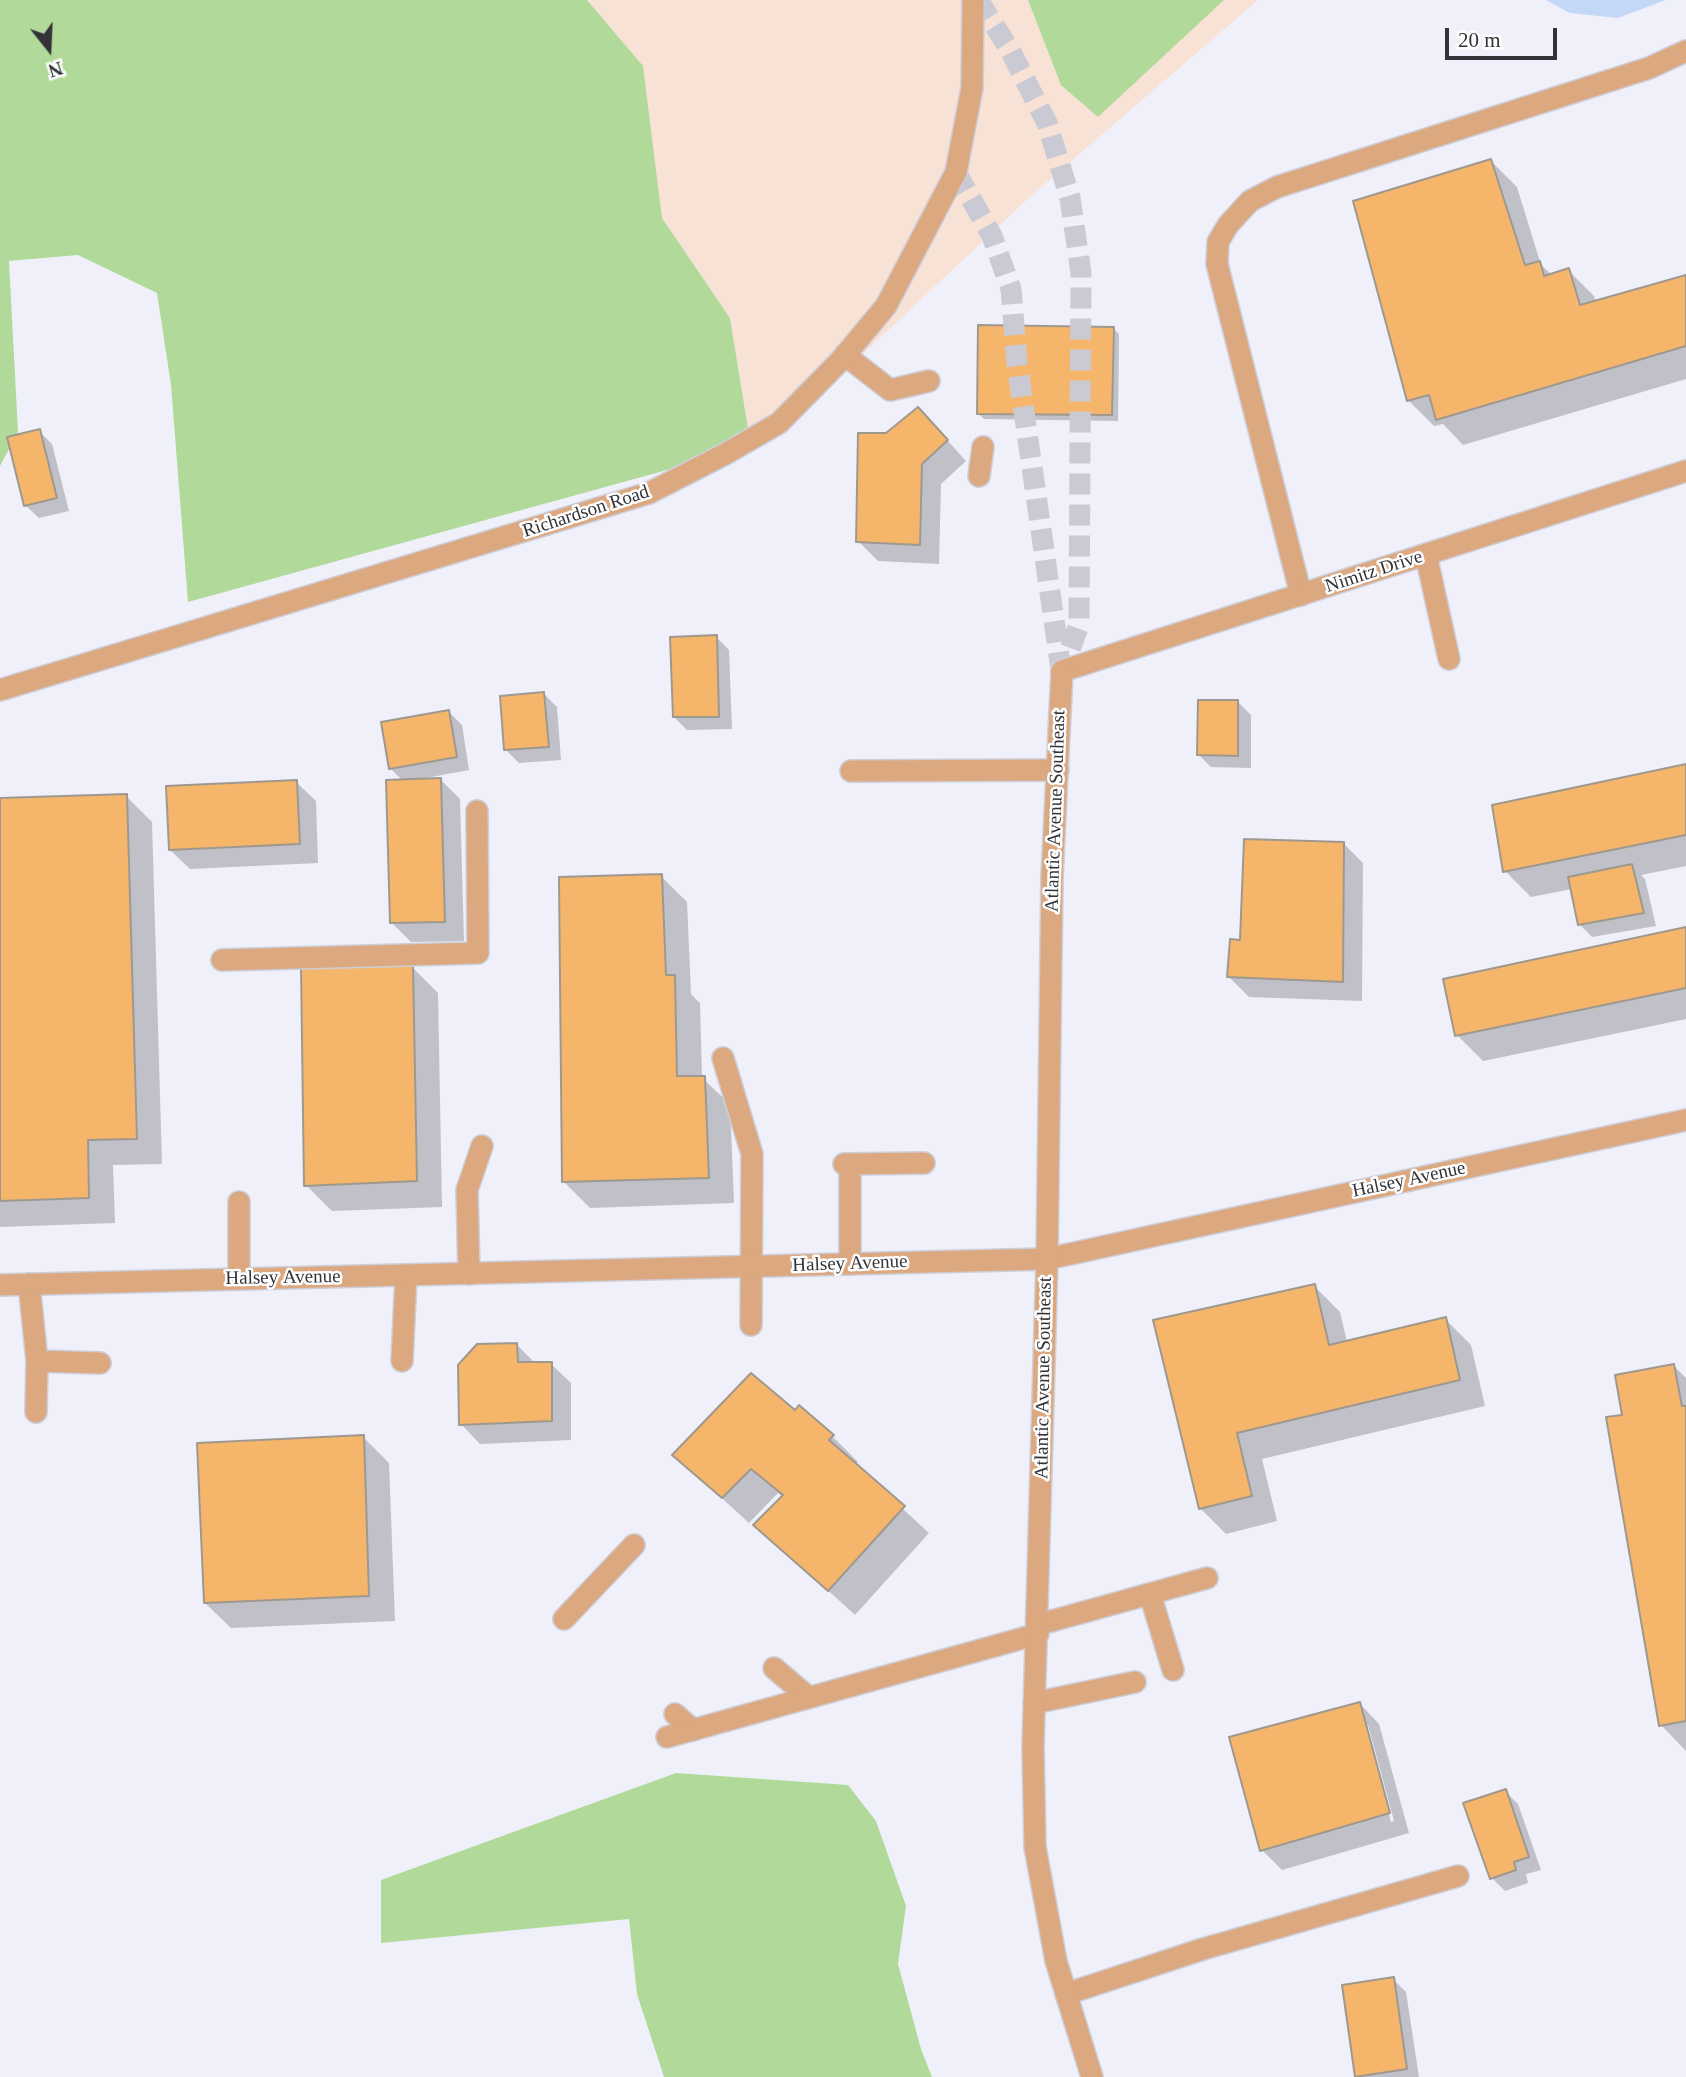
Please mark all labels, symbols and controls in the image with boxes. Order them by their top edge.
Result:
north arrow [14,14,84,84]
scale bar [1448,14,1560,58]
text: 20 m [1458,28,1501,52]
text: N [46,57,65,82]
street label: Richardson Road [520,481,652,543]
street label: Nimitz Drive [1323,546,1425,598]
street label: Atlantic Avenue Southeast [1041,710,1071,912]
street label: Halsey Avenue [1350,1157,1468,1203]
street label: Halsey Avenue [792,1251,908,1277]
street label: Halsey Avenue [225,1266,341,1290]
street label: Atlantic Avenue Southeast [1031,1277,1057,1479]

